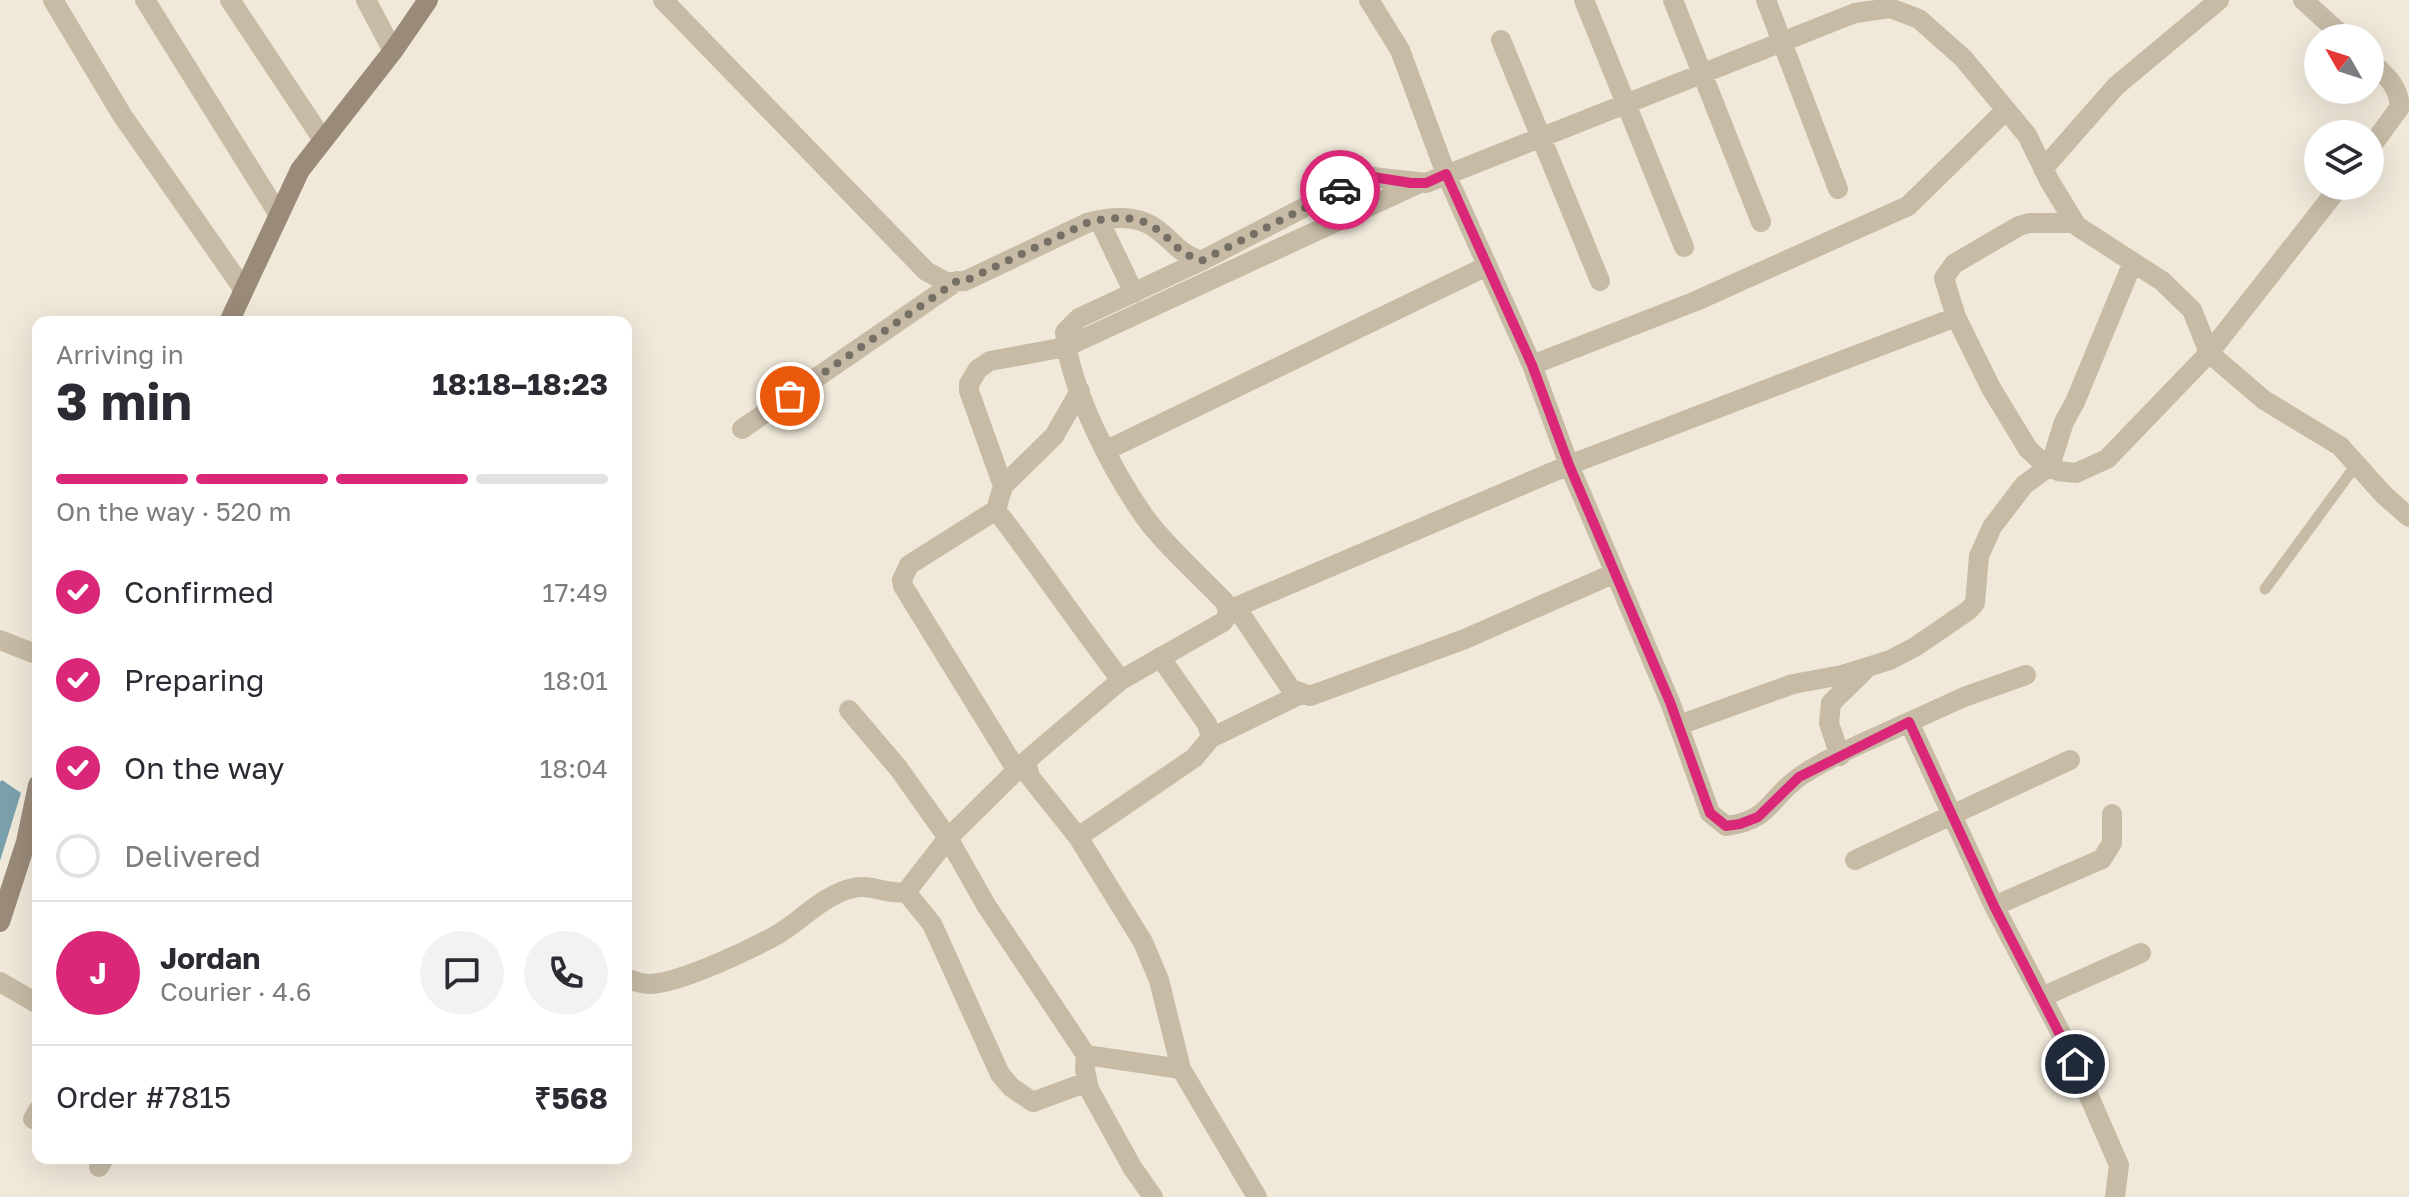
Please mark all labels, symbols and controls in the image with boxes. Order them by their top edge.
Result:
north arrow [2304,24,2384,104]
map controls [2304,24,2384,200]
button: layers [2304,120,2384,200]
courier [1300,150,1380,230]
icon: car [1318,168,1362,212]
text: Arriving in [56,339,184,370]
pin [756,362,824,430]
text: 18:18–18:23 [432,366,608,402]
text: 3 min [56,369,192,431]
icon: bag [768,374,812,418]
text: On the way · 520 m [56,496,292,527]
icon: check [56,570,100,614]
text: Confirmed [124,574,274,610]
text: 17:49 [542,577,608,608]
icon: check [56,658,100,702]
text: Preparing [124,662,265,698]
text: 18:01 [543,665,608,696]
icon: check [56,746,100,790]
text: On the way [124,750,284,786]
text: 18:04 [540,753,608,784]
text: Delivered [124,838,261,874]
button: chat [420,931,504,1015]
button: phone [524,931,608,1015]
text: Jordan [160,940,260,976]
text: J [89,955,107,991]
text: Courier · 4.6 [160,976,312,1007]
pin [2041,1030,2109,1098]
icon: home [2053,1042,2097,1086]
text: Order #7815 [56,1079,231,1115]
text: ₹568 [534,1080,608,1116]

